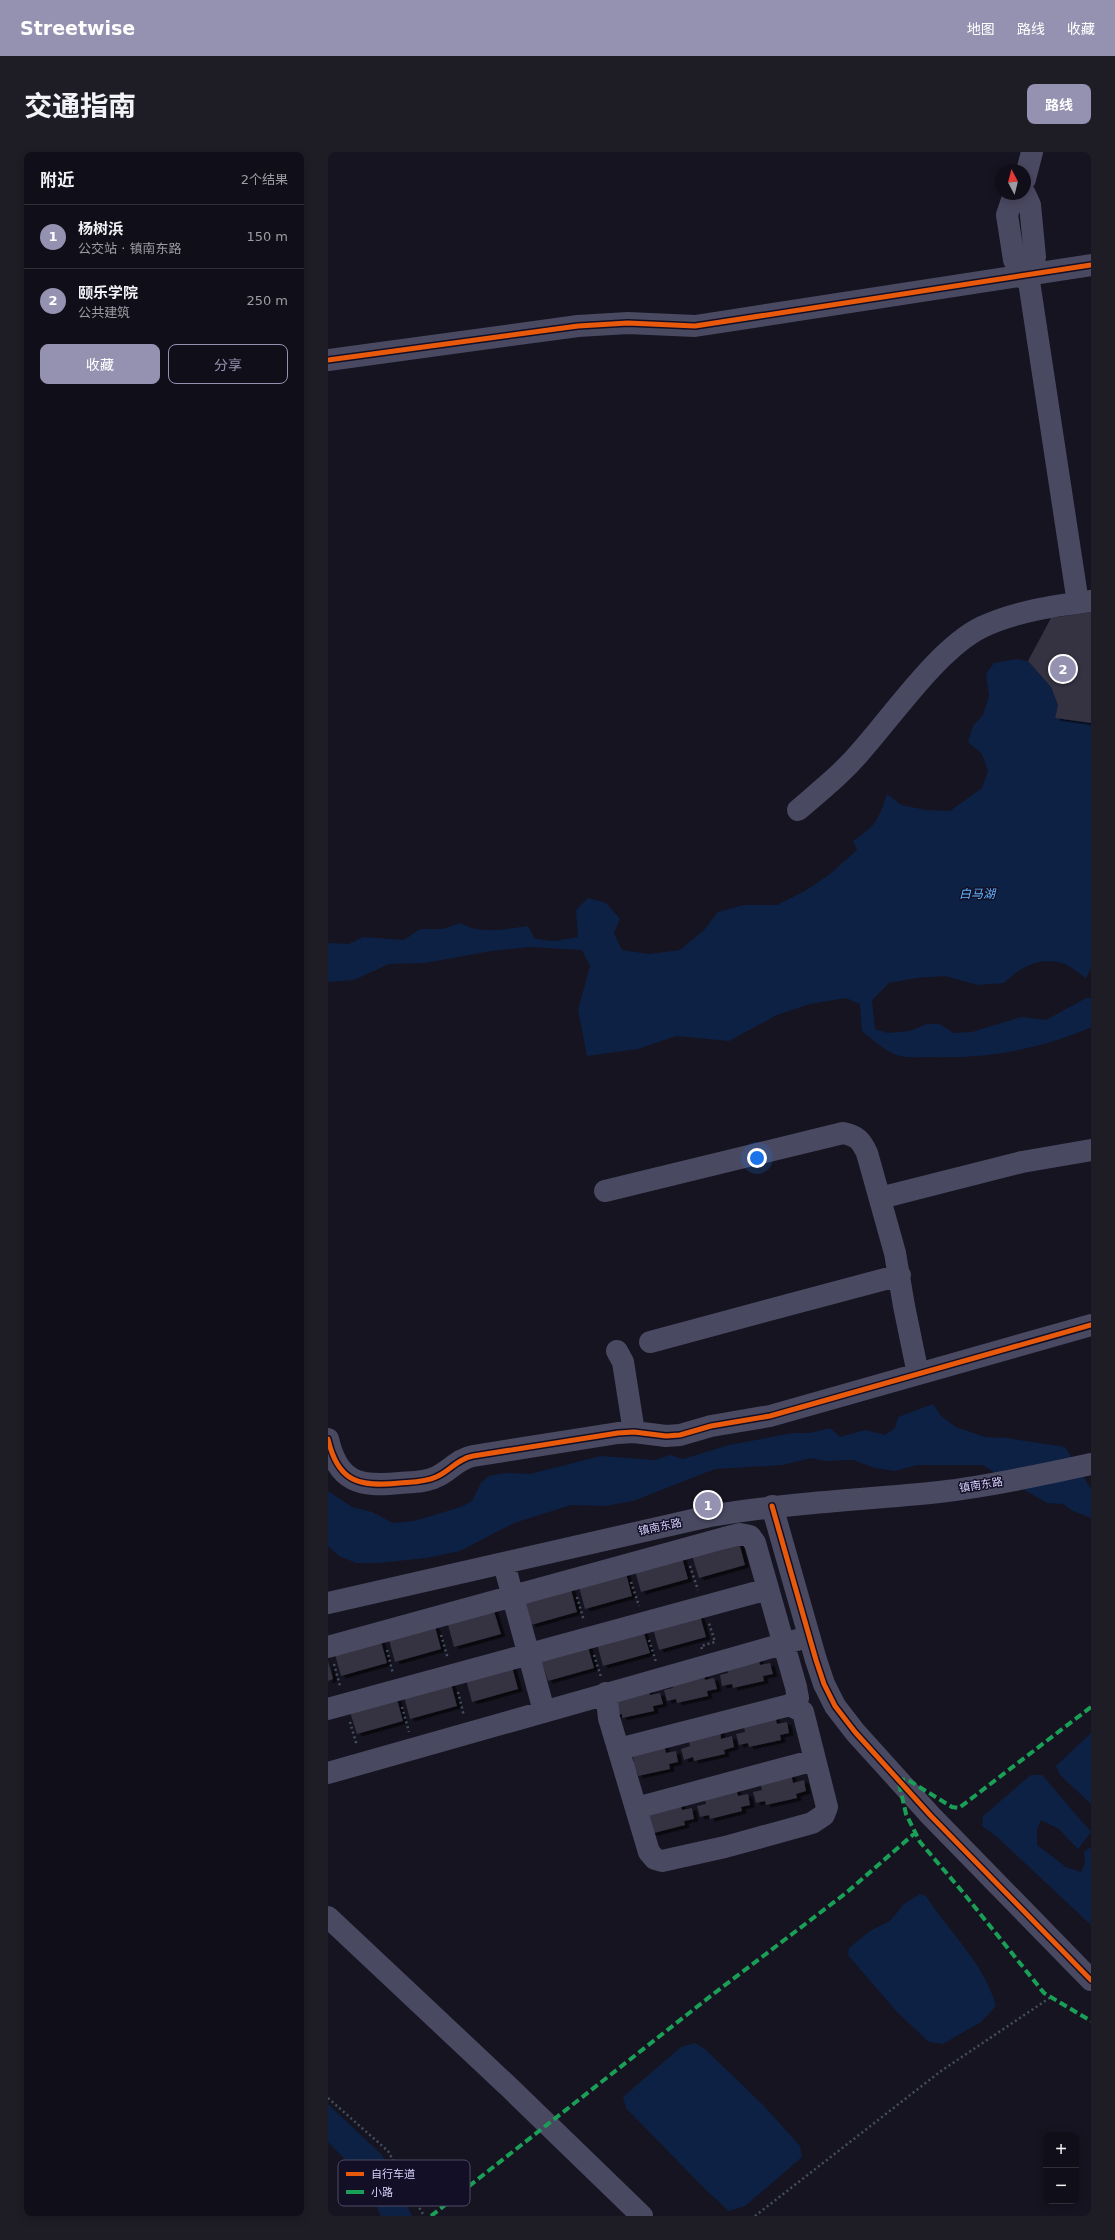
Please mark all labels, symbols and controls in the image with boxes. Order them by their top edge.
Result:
text: Streetwise [20,17,135,39]
text: 地图 [967,21,995,37]
text: 路线 [1017,21,1045,37]
text: 收藏 [1067,21,1095,37]
button: 路线 [1027,84,1091,124]
text: 交通指南 [24,90,136,123]
north arrow [995,164,1031,200]
text: 附近 [40,170,74,190]
text: 2个结果 [241,172,288,187]
text: 杨树浜 [78,220,123,238]
text: 1 [48,229,58,244]
text: 150 m [246,229,288,244]
text: 公交站 · 镇南东路 [78,241,181,256]
text: 颐乐学院 [78,284,138,302]
text: 2 [48,293,58,308]
text: 250 m [246,293,288,308]
text: 公共建筑 [78,305,130,320]
button: 收藏 [40,344,160,384]
button: 分享 [168,344,288,384]
pin: 2 [1050,654,1076,684]
water label: 白马湖 [959,887,997,901]
your location [747,1148,767,1168]
street label: 镇南东路 [958,1475,1004,1495]
pin: 1 [695,1490,721,1520]
street label: 镇南东路 [637,1516,683,1538]
map controls [1043,2132,1079,2204]
button: + [1043,2132,1079,2168]
legend [338,2160,470,2206]
text: 自行车道 [371,2168,415,2181]
button: − [1043,2168,1079,2204]
text: 小路 [371,2186,393,2199]

